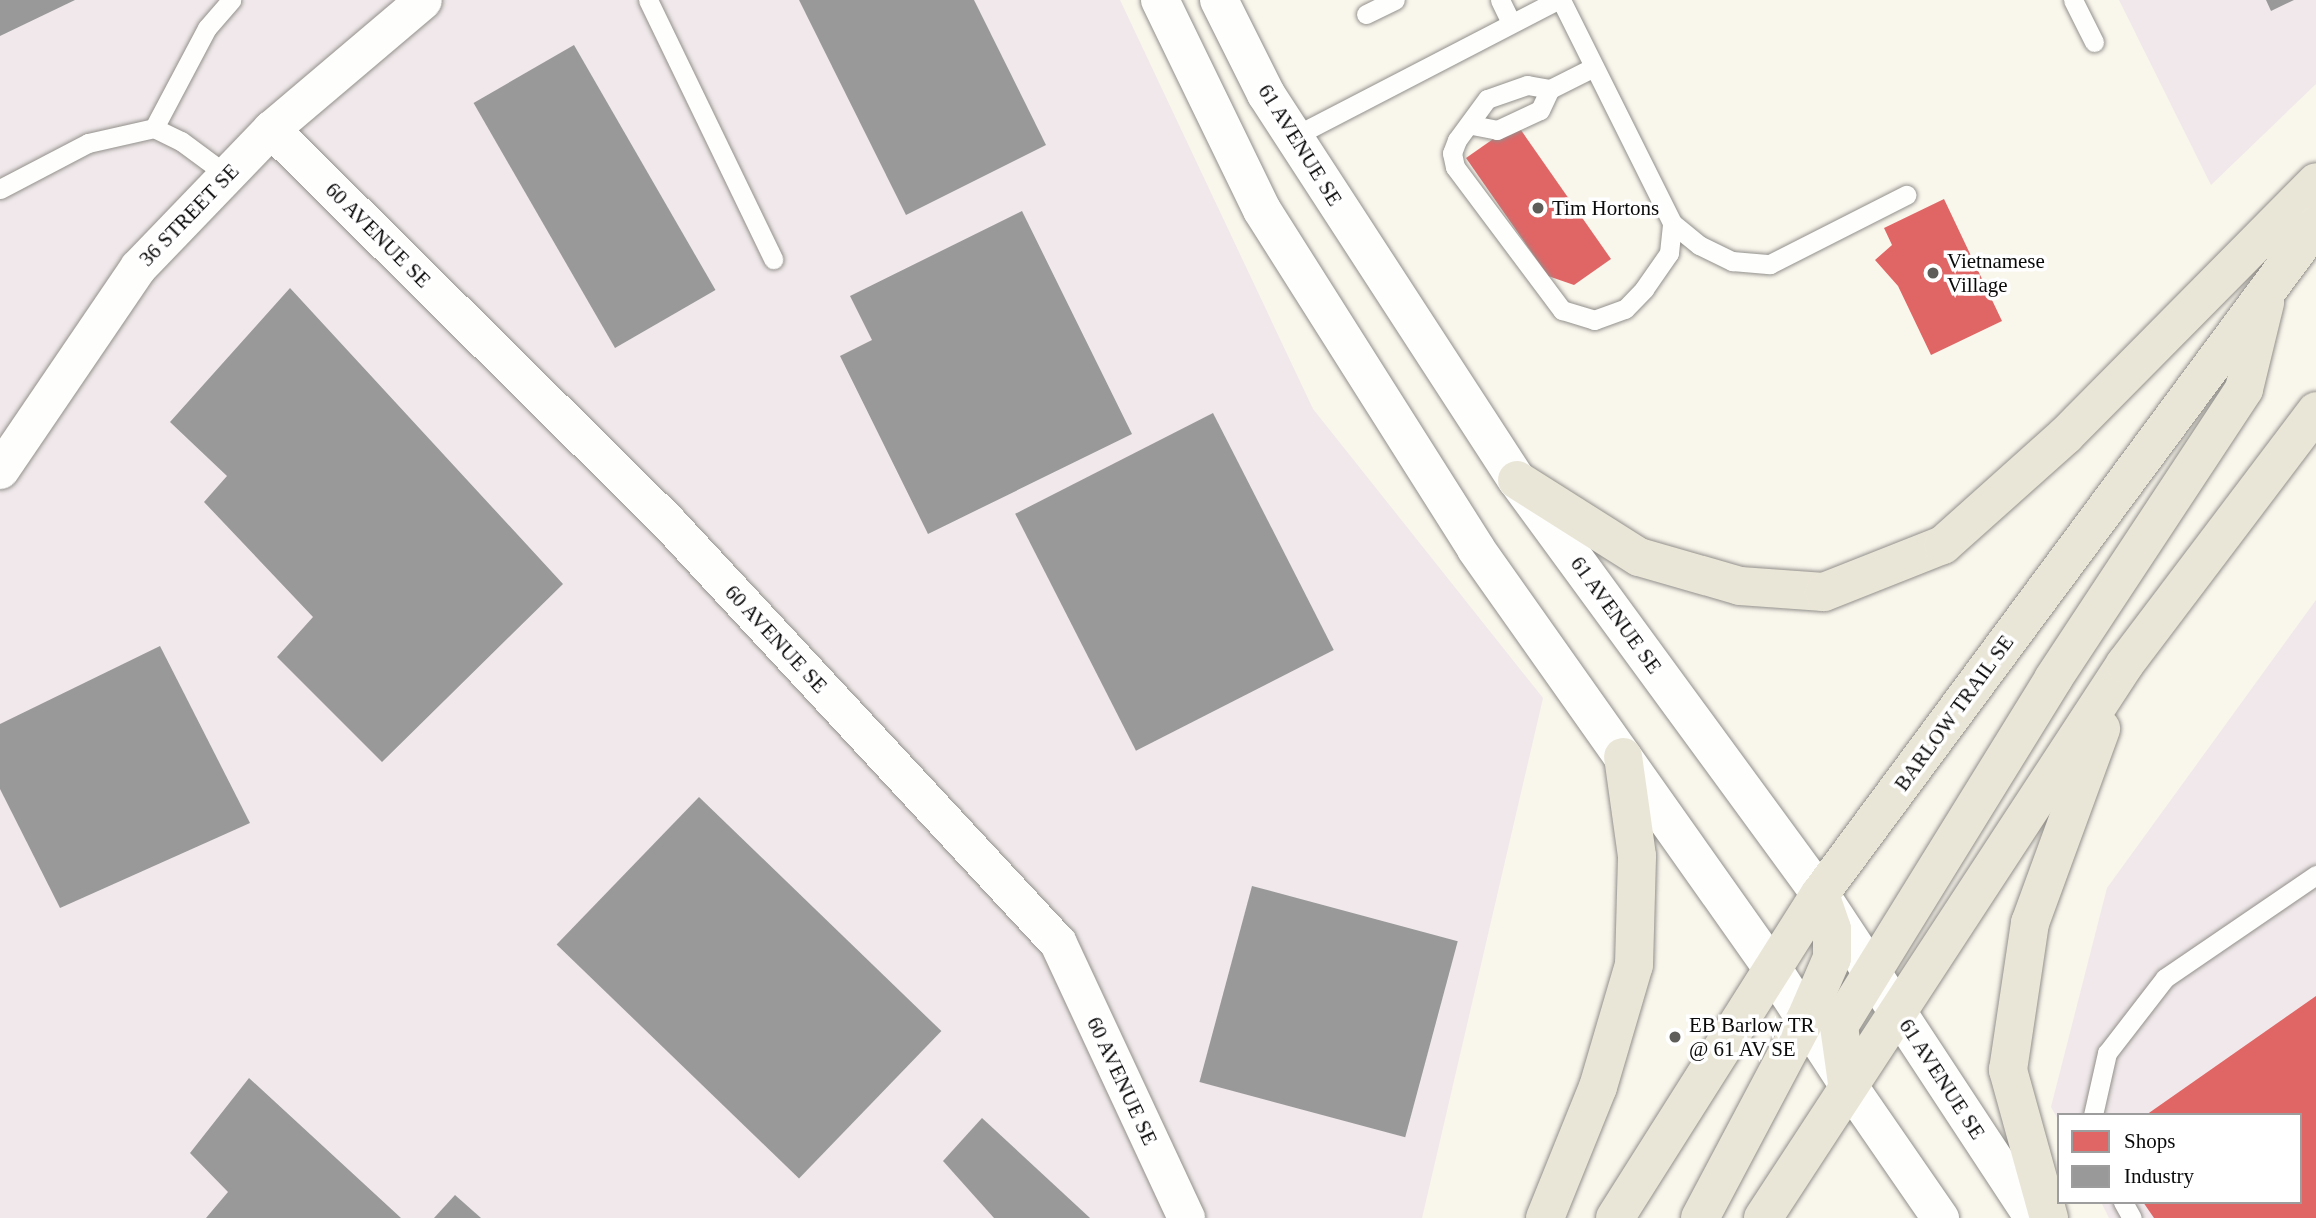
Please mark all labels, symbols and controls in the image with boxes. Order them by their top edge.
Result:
street label: 61 AVENUE SE [1252,79,1348,211]
street label: 36 STREET SE [134,158,244,272]
street label: 60 AVENUE SE [320,177,436,293]
place label: Tim Hortons [1552,195,1659,221]
marker: Tim Hortons [1530,200,1546,216]
place label: Vietnamese Village [1947,248,2045,298]
marker: Vietnamese Village [1925,265,1941,281]
street label: 61 AVENUE SE [1565,551,1667,679]
street label: 60 AVENUE SE [719,579,833,699]
street label: BARLOW TRAIL SE [1889,630,2019,796]
street label: 60 AVENUE SE [1081,1012,1163,1150]
place label: EB Barlow TR @ 61 AV SE [1689,1012,1815,1062]
street label: 61 AVENUE SE [1893,1014,1991,1144]
marker: EB Barlow TR @ 61 AV SE [1667,1029,1683,1045]
legend [2057,1113,2302,1204]
text: Shops [2124,1129,2175,1153]
text: Industry [2124,1164,2194,1188]

